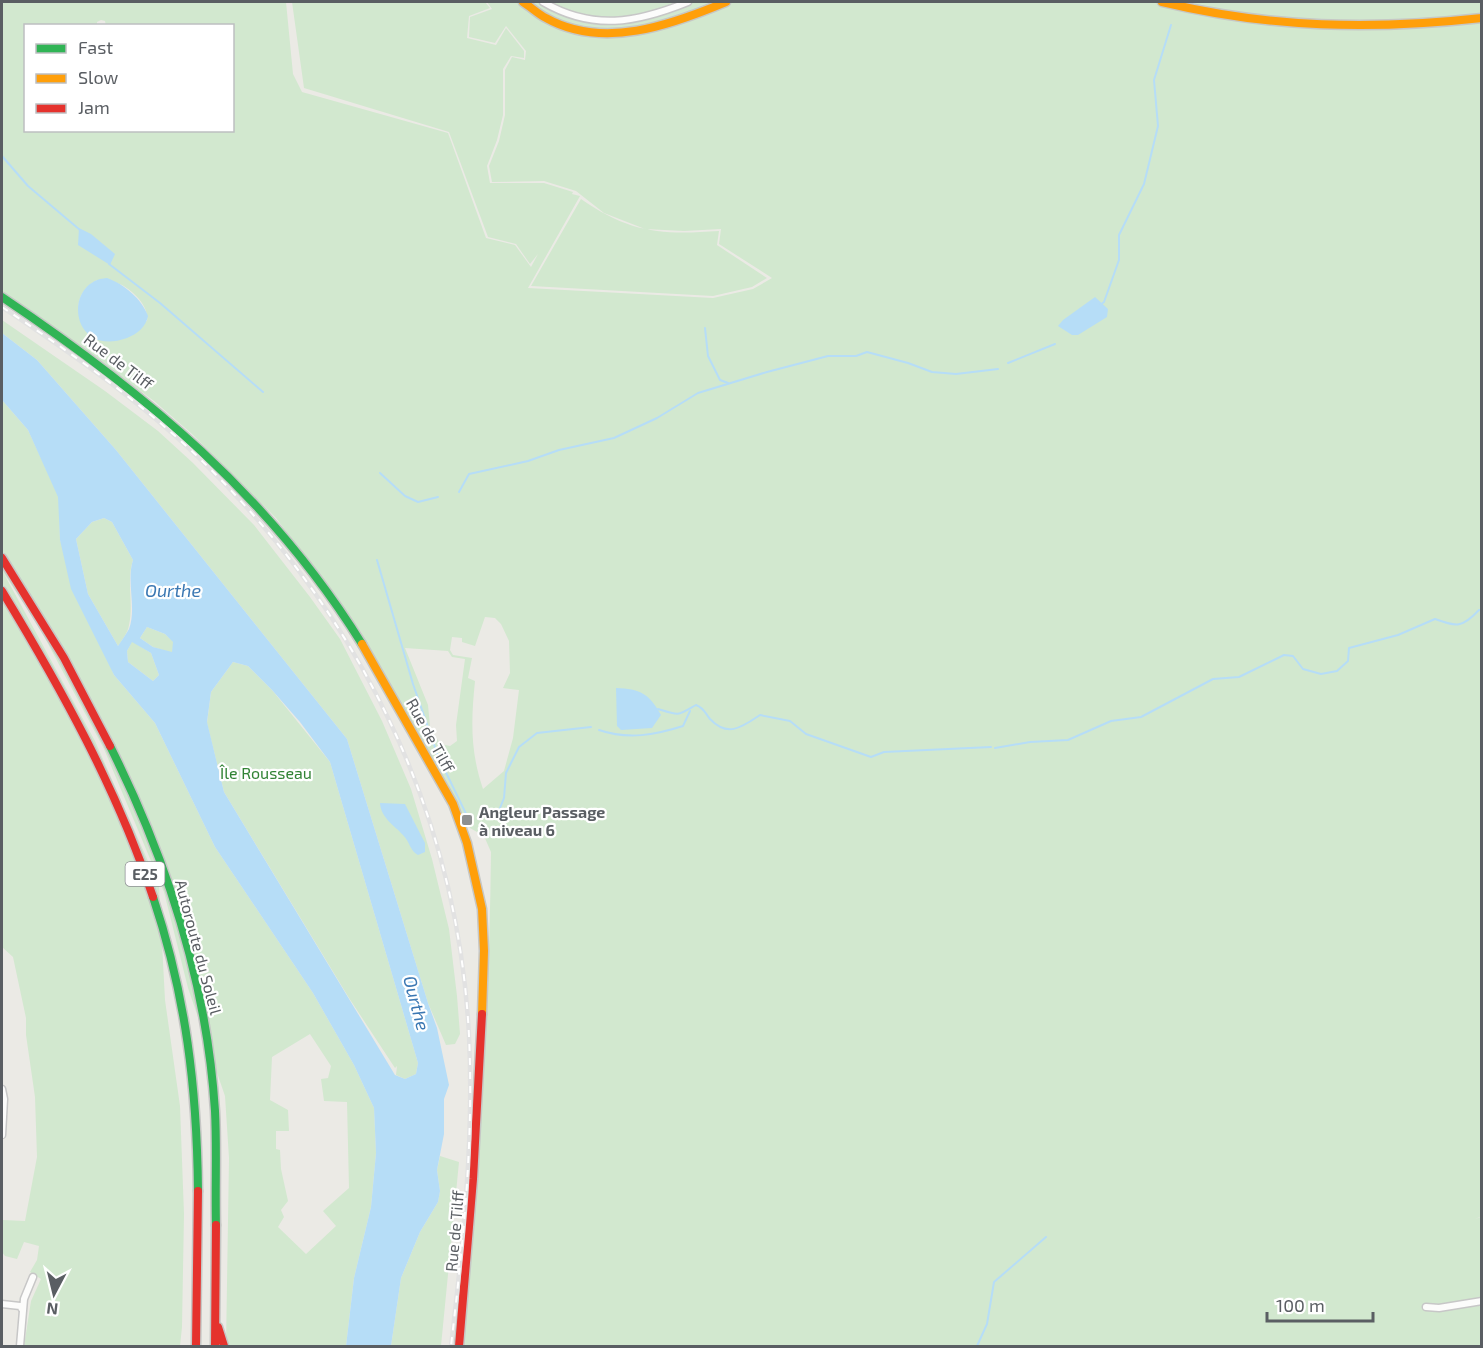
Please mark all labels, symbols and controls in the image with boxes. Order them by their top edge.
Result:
legend [24,24,234,132]
text: Fast [78,36,113,58]
text: Slow [78,66,119,88]
text: Jam [78,96,110,118]
street label: Rue de Tilff [81,329,158,393]
water label: Ourthe [145,579,201,601]
street label: Rue de Tilff [403,695,459,776]
park label: Île Rousseau [219,763,312,782]
place label: Angleur Passage à niveau 6 [479,802,605,839]
marker: Angleur Passage à niveau 6 [460,813,474,827]
road number: E25 [126,862,164,886]
street label: Autoroute du Soleil [172,877,226,1017]
water label: Ourthe [399,973,435,1033]
street label: Rue de Tilff [441,1189,467,1272]
north arrow [24,1264,84,1324]
scale bar [1267,1285,1374,1323]
text: 100 m [1276,1294,1325,1316]
text: N [45,1299,59,1320]

